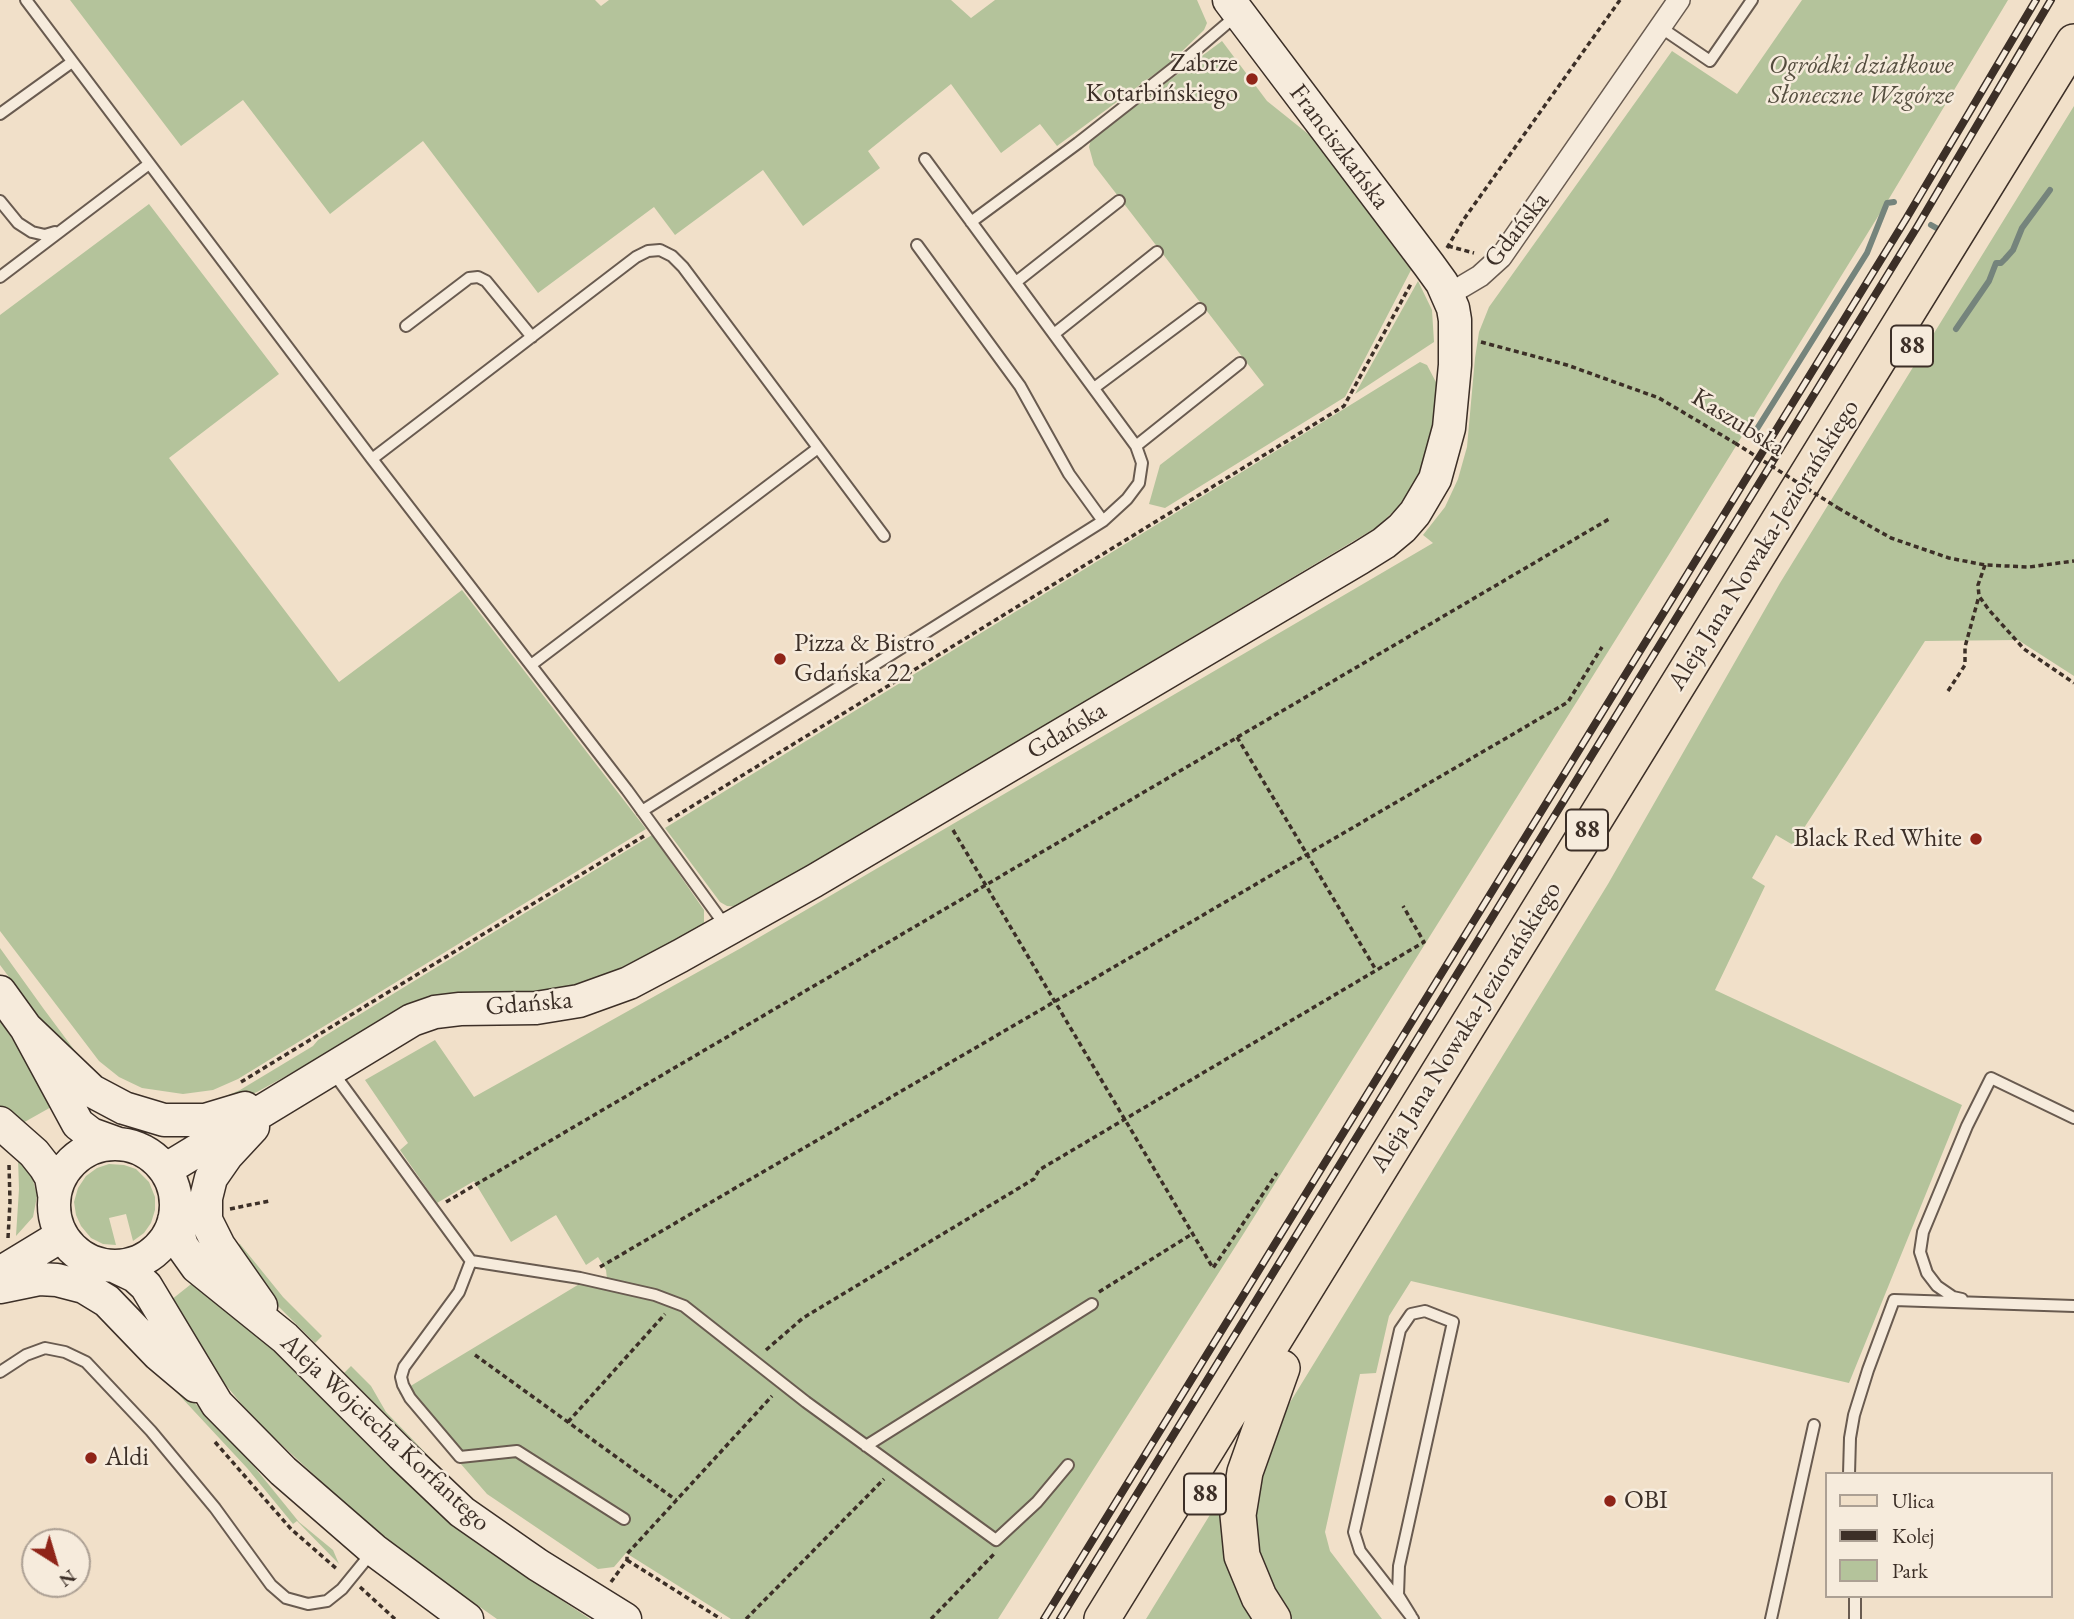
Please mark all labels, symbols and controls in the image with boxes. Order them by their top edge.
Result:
place label: Zabrze Kotarbińskiego [1085,48,1238,110]
park label: Ogródki działkowe Słoneczne Wzgórze [1768,50,1954,112]
marker: Zabrze Kotarbińskiego [1244,71,1260,87]
street label: Franciszkańska [1282,78,1396,216]
street label: Gdańska [1478,186,1556,274]
road number: 88 [1891,326,1933,366]
street label: Kaszubska [1685,382,1791,464]
street label: Aleja Jana Nowaka-Jeziorańskiego [1661,394,1867,696]
place label: Pizza & Bistro Gdańska 22 [794,628,935,690]
marker: Pizza & Bistro Gdańska 22 [772,651,788,667]
street label: Gdańska [1022,695,1112,767]
road number: 88 [1566,810,1608,850]
place label: Black Red White [1793,823,1962,855]
marker: Black Red White [1968,831,1984,847]
street label: Aleja Jana Nowaka-Jeziorańskiego [1363,876,1569,1178]
street label: Gdańska [484,985,574,1023]
street label: Aleja Wojciecha Korfantego [274,1328,496,1538]
place label: Aldi [105,1442,149,1474]
marker: Aldi [83,1450,99,1466]
legend [1826,1472,2053,1598]
road number: 88 [1184,1474,1226,1514]
place label: OBI [1624,1485,1668,1517]
text: Ulica [1892,1487,1934,1514]
marker: OBI [1602,1493,1618,1509]
text: Kolej [1892,1522,1934,1549]
north arrow [21,1528,91,1598]
text: Park [1892,1557,1928,1584]
text: N [54,1564,81,1593]

